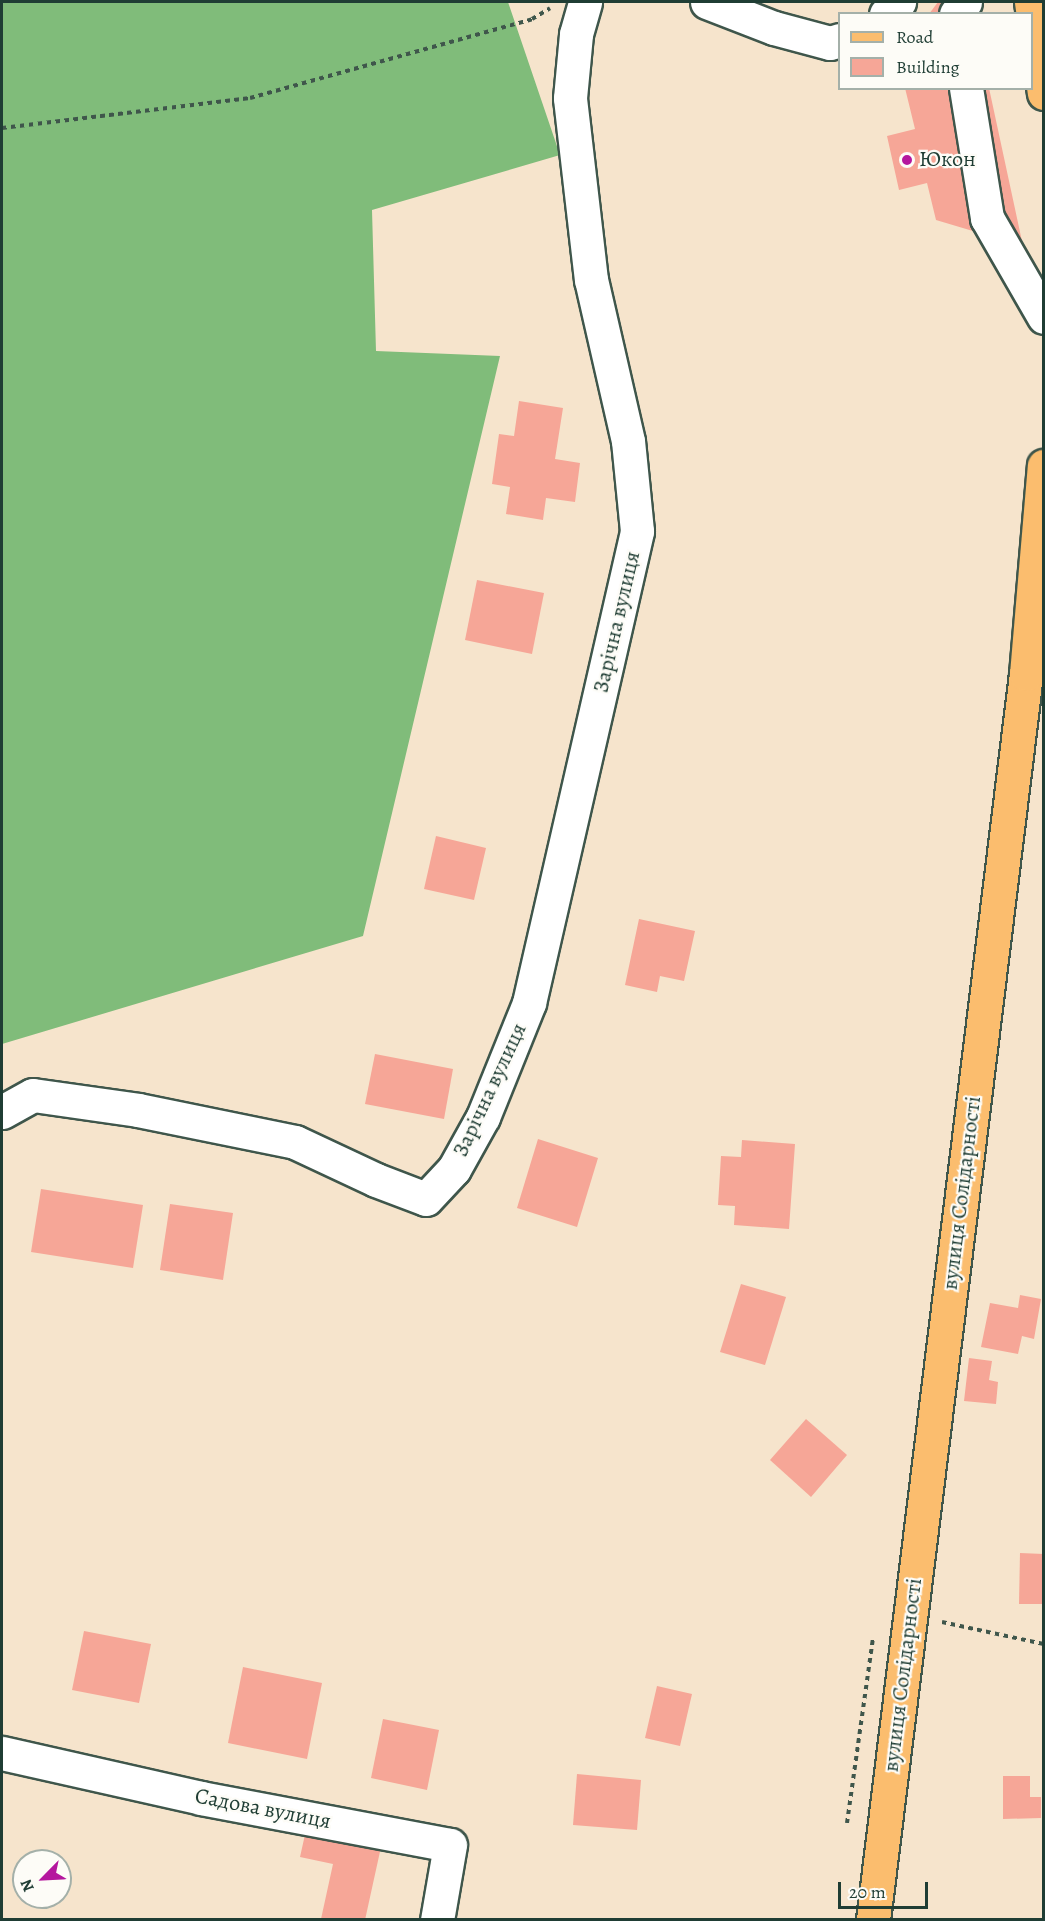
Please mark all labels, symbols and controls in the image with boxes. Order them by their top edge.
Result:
legend [838,12,1033,90]
text: Road [896,25,933,49]
text: Building [896,55,960,79]
place label: Юкон [919,147,976,173]
marker: Юкон [900,153,914,167]
street label: Зарічна вулиця [588,549,646,695]
street label: Зарічна вулиця [448,1019,532,1161]
street label: вулиця Солідарності [937,1095,987,1291]
street label: вулиця Солідарності [878,1577,928,1773]
street label: Садова вулиця [193,1783,333,1835]
north arrow [12,1849,72,1909]
scale bar [841,1870,931,1908]
text: N [15,1876,40,1895]
text: 20 m [849,1880,886,1904]

